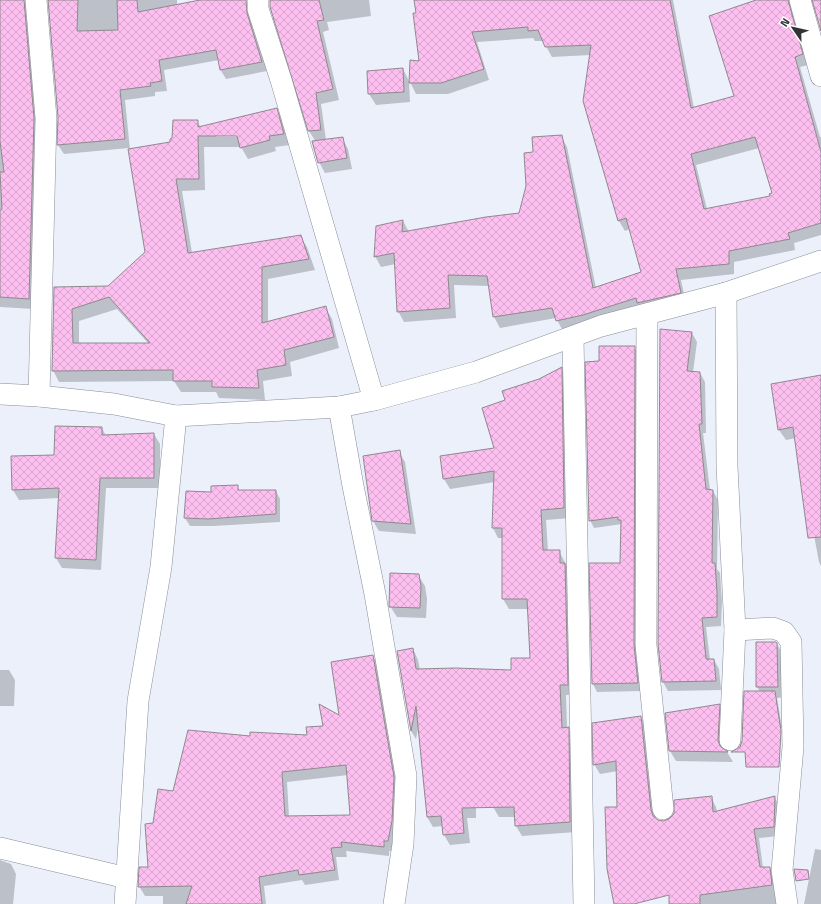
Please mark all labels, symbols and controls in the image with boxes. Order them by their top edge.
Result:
north arrow [773,8,813,48]
text: N [776,15,793,30]

